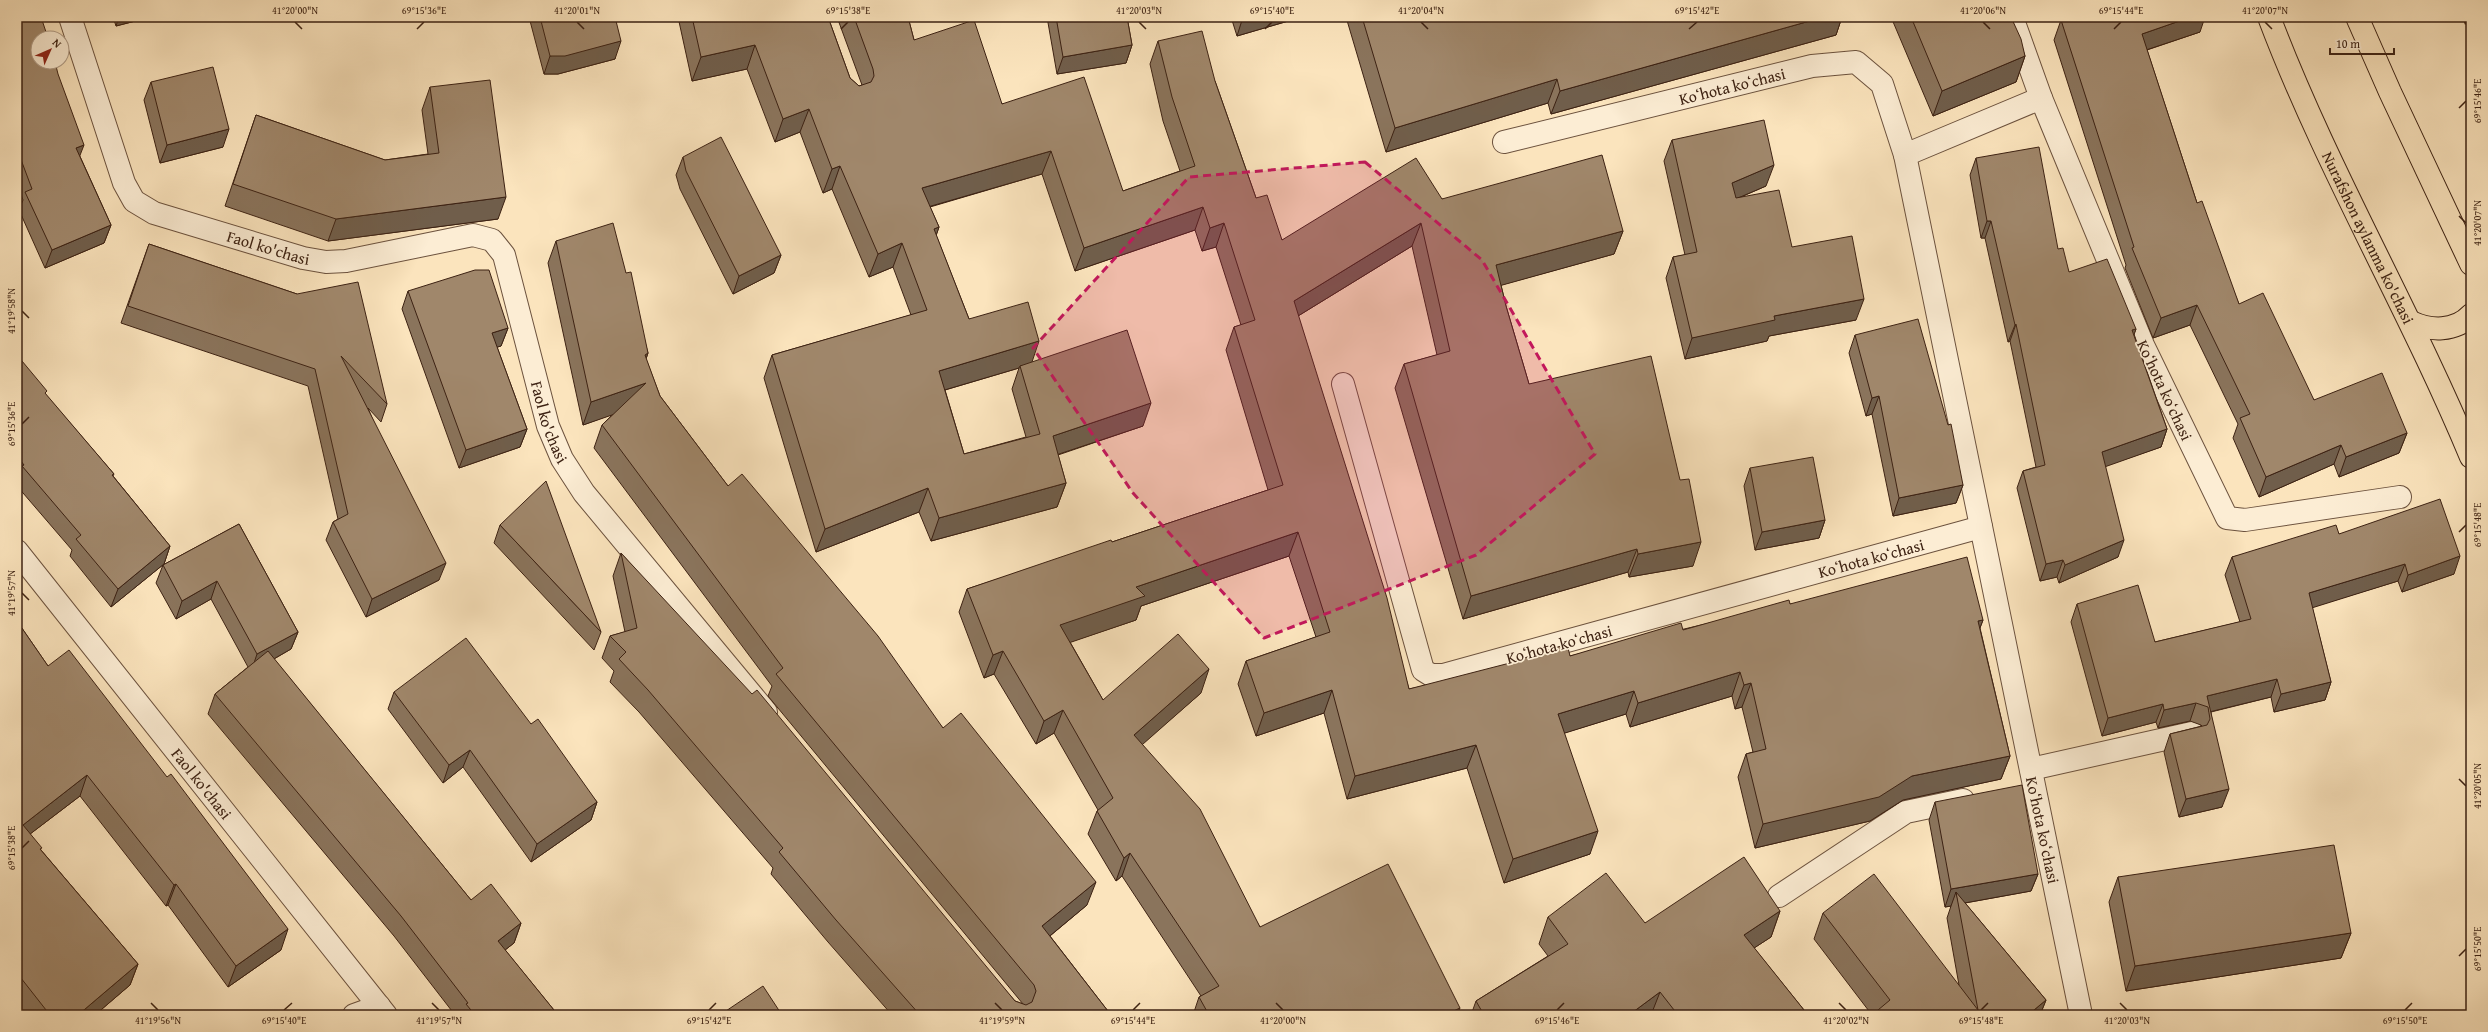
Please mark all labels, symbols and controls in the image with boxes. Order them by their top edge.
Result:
text: 41°20'00"N [272,3,318,18]
text: 69°15'36"E [402,3,446,18]
text: 41°20'01"N [554,3,600,18]
text: 69°15'38"E [826,3,870,18]
text: 41°20'03"N [1116,3,1162,18]
text: 69°15'40"E [1250,3,1294,18]
text: 41°20'04"N [1398,3,1444,18]
text: 69°15'42"E [1675,3,1719,18]
text: 41°20'06"N [1960,3,2006,18]
text: 69°15'44"E [2099,3,2143,18]
text: 41°20'07"N [2242,3,2288,18]
north arrow [30,30,70,70]
scale bar [2330,30,2394,56]
text: N [49,35,66,52]
text: 10 m [2336,35,2360,52]
street label: Koʻhota koʻchasi [1676,61,1788,111]
text: 69°15'46"E [2470,79,2485,123]
street label: Nurafshon aylanma ko'chasi [2316,147,2421,328]
text: 41°20'07"N [2470,200,2485,246]
street label: Faol ko'chasi [224,224,312,271]
text: 41°19'58"N [4,288,19,334]
street label: Koʻhota koʻchasi [2131,336,2199,445]
street label: Faol ko'chasi [525,378,574,469]
text: 69°15'36"E [4,402,19,446]
text: 69°15'48"E [2470,503,2485,547]
street label: Koʻhota koʻchasi [1815,532,1927,584]
text: 41°19'57"N [4,570,19,616]
street label: Koʻhota koʻchasi [1503,618,1615,670]
street label: Faol ko'chasi [166,743,238,825]
text: 41°20'05"N [2470,763,2485,809]
street label: Koʻhota koʻchasi [2020,774,2066,886]
text: 69°15'38"E [4,826,19,870]
text: 69°15'50"E [2470,927,2485,971]
text: 41°19'56"N [135,1013,181,1028]
text: 69°15'40"E [262,1013,306,1028]
text: 41°19'57"N [416,1013,462,1028]
text: 69°15'42"E [687,1013,731,1028]
text: 41°19'59"N [979,1013,1025,1028]
text: 69°15'44"E [1111,1013,1155,1028]
text: 41°20'00"N [1260,1013,1306,1028]
text: 69°15'46"E [1535,1013,1579,1028]
text: 41°20'02"N [1823,1013,1869,1028]
text: 69°15'48"E [1959,1013,2003,1028]
text: 41°20'03"N [2104,1013,2150,1028]
text: 69°15'50"E [2383,1013,2427,1028]

